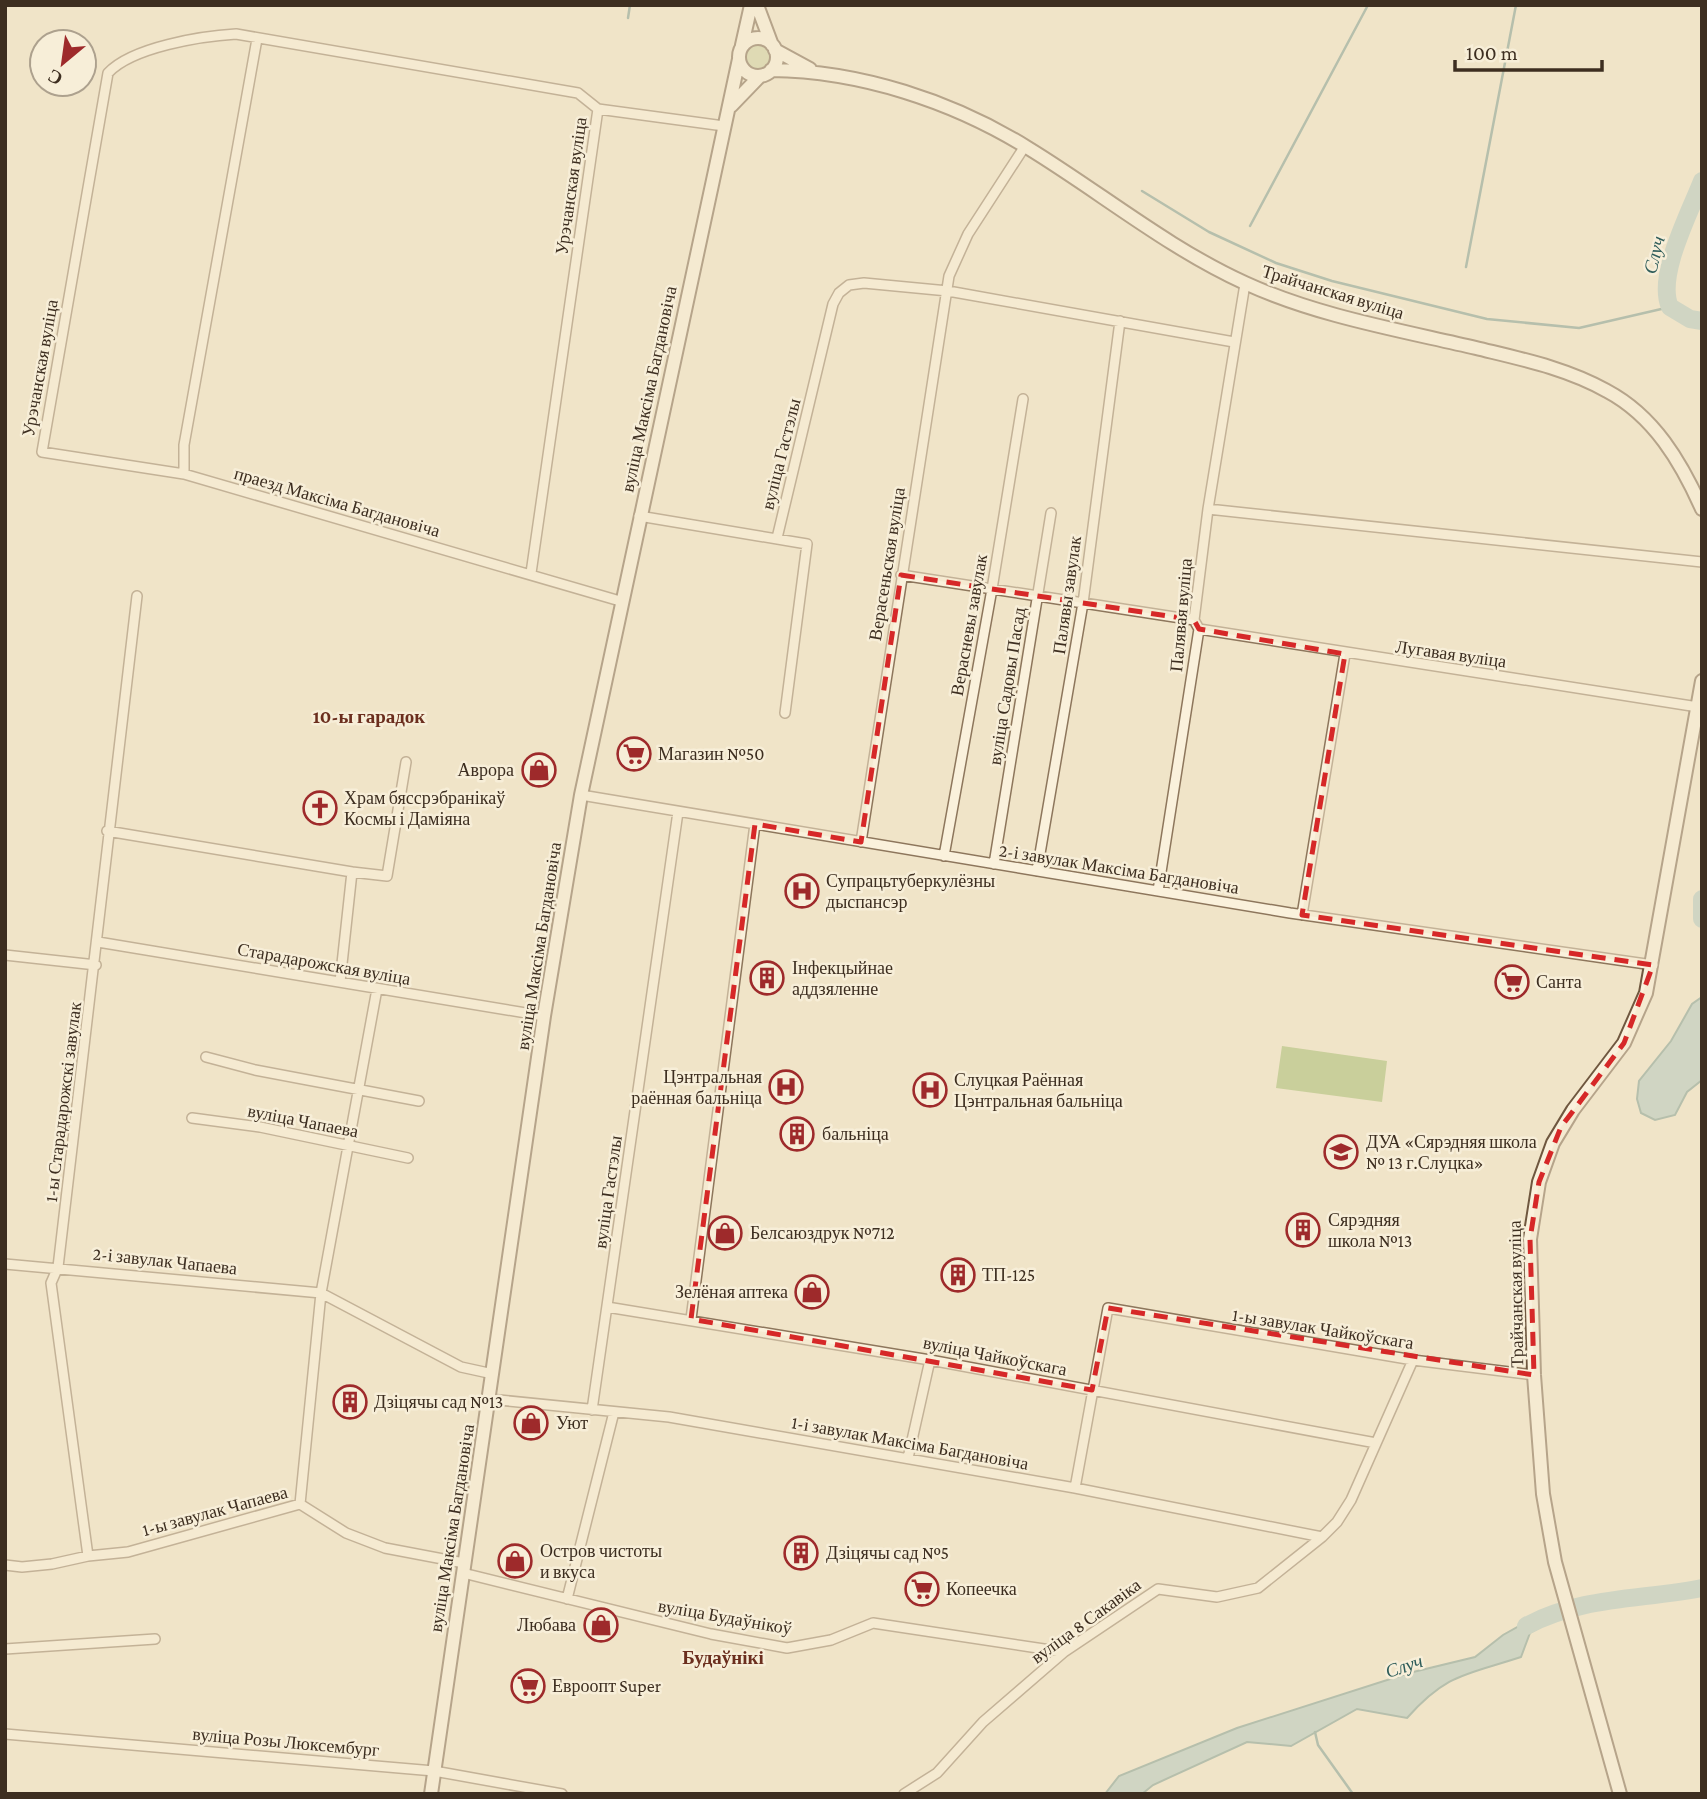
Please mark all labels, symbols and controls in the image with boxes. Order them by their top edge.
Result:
north arrow [28,28,98,98]
scale bar [1455,28,1602,72]
text: 100 m [1466,41,1518,65]
text: С [44,65,66,90]
street label: Урэчанская вуліца [551,116,591,256]
water label: Случ [1639,234,1669,276]
street label: Трайчанская вуліца [1260,261,1406,323]
street label: вуліца Максіма Багдановіча [617,284,681,494]
street label: Урэчанская вуліца [18,298,62,438]
street label: вуліца Гастэлы [758,396,804,512]
street label: праезд Максіма Багдановіча [232,463,442,541]
street label: Верасеньская вуліца [865,486,909,642]
street label: Палявы завулак [1049,534,1085,655]
street label: Верасневы завулак [947,552,991,697]
street label: Палявая вуліца [1166,557,1196,673]
street label: вуліца Садовы Пасад [985,606,1029,766]
street label: Лугавая вуліца [1394,636,1508,672]
district label: 10-ы гарадок [313,706,425,727]
supermarket icon: Магазин №50 [615,735,653,773]
place label: Магазин №50 [658,744,764,764]
shop icon: Аврора [520,751,558,789]
place label: Аврора [458,760,514,780]
place label: Храм бяссрэбранікаў Космы і Даміяна [344,788,505,829]
church icon: Храм бяссрэбранікаў Космы і Даміяна [301,789,339,827]
street label: 2-і завулак Максіма Багдановіча [998,840,1240,898]
street label: вуліца Максіма Багдановіча [513,841,565,1051]
place label: Супрацьтуберкулёзны дыспансэр [826,871,995,912]
hospital icon: Супрацьтуберкулёзны дыспансэр [783,872,821,910]
street label: Старадарожская вуліца [236,939,412,989]
place label: Інфекцыйнае аддзяленне [792,958,893,999]
building icon: Інфекцыйнае аддзяленне [748,959,786,997]
supermarket icon: Санта [1493,963,1531,1001]
place label: Санта [1536,972,1582,992]
street label: 1-ы Старадарожскі завулак [41,1000,85,1203]
place label: Цэнтральная раённая бальніца [631,1067,762,1108]
hospital icon: Цэнтральная раённая бальніца [767,1068,805,1106]
place label: Слуцкая Раённая Цэнтральная бальніца [954,1070,1123,1111]
hospital icon: Слуцкая Раённая Цэнтральная бальніца [911,1071,949,1109]
street label: вуліца Чапаева [246,1100,360,1142]
building icon: бальніца [778,1115,816,1153]
place label: бальніца [822,1124,889,1144]
place label: ДУА «Сярэдняя школа № 13 г.Слуцка» [1366,1132,1537,1173]
school or university icon: ДУА «Сярэдняя школа № 13 г.Слуцка» [1322,1133,1360,1171]
street label: вуліца Гастэлы [590,1134,626,1250]
place label: Сярэдняя школа №13 [1328,1210,1412,1251]
building icon: Сярэдняя школа №13 [1284,1211,1322,1249]
shop icon: Белсаюздрук №712 [706,1214,744,1252]
street label: Трайчанская вуліца [1505,1220,1527,1368]
place label: Белсаюздрук №712 [750,1223,895,1243]
street label: 2-і завулак Чапаева [92,1243,238,1279]
building icon: ТП-125 [939,1256,977,1294]
place label: ТП-125 [982,1265,1035,1285]
shop icon: Зелёная аптека [793,1273,831,1311]
place label: Зелёная аптека [675,1282,788,1302]
street label: 1-ы завулак Чайкоўскага [1231,1305,1415,1353]
street label: вуліца Чайкоўскага [921,1332,1069,1380]
building icon: Дзіцячы сад №13 [331,1383,369,1421]
place label: Дзіцячы сад №13 [374,1392,503,1412]
shop icon: Уют [512,1404,550,1442]
street label: 1-і завулак Максіма Багдановіча [790,1412,1030,1474]
place label: Уют [556,1413,588,1433]
street label: вуліца Максіма Багдановіча [426,1423,478,1633]
street label: 1-ы завулак Чапаева [140,1482,290,1540]
building icon: Дзіцячы сад №5 [782,1534,820,1572]
place label: Остров чистоты и вкуса [540,1541,662,1582]
shop icon: Остров чистоты и вкуса [496,1542,534,1580]
place label: Дзіцячы сад №5 [826,1543,949,1563]
supermarket icon: Копеечка [903,1570,941,1608]
street label: вуліца 8 Сакавіка [1027,1575,1145,1667]
place label: Копеечка [946,1579,1017,1599]
street label: вуліца Будаўнікоў [657,1595,793,1639]
shop icon: Любава [582,1606,620,1644]
place label: Любава [517,1615,576,1635]
district label: Будаўнікі [682,1647,764,1668]
water label: Случ [1383,1650,1425,1682]
supermarket icon: Евроопт Super [509,1667,547,1705]
place label: Евроопт Super [552,1676,662,1696]
street label: вуліца Розы Люксембург [192,1724,380,1760]

